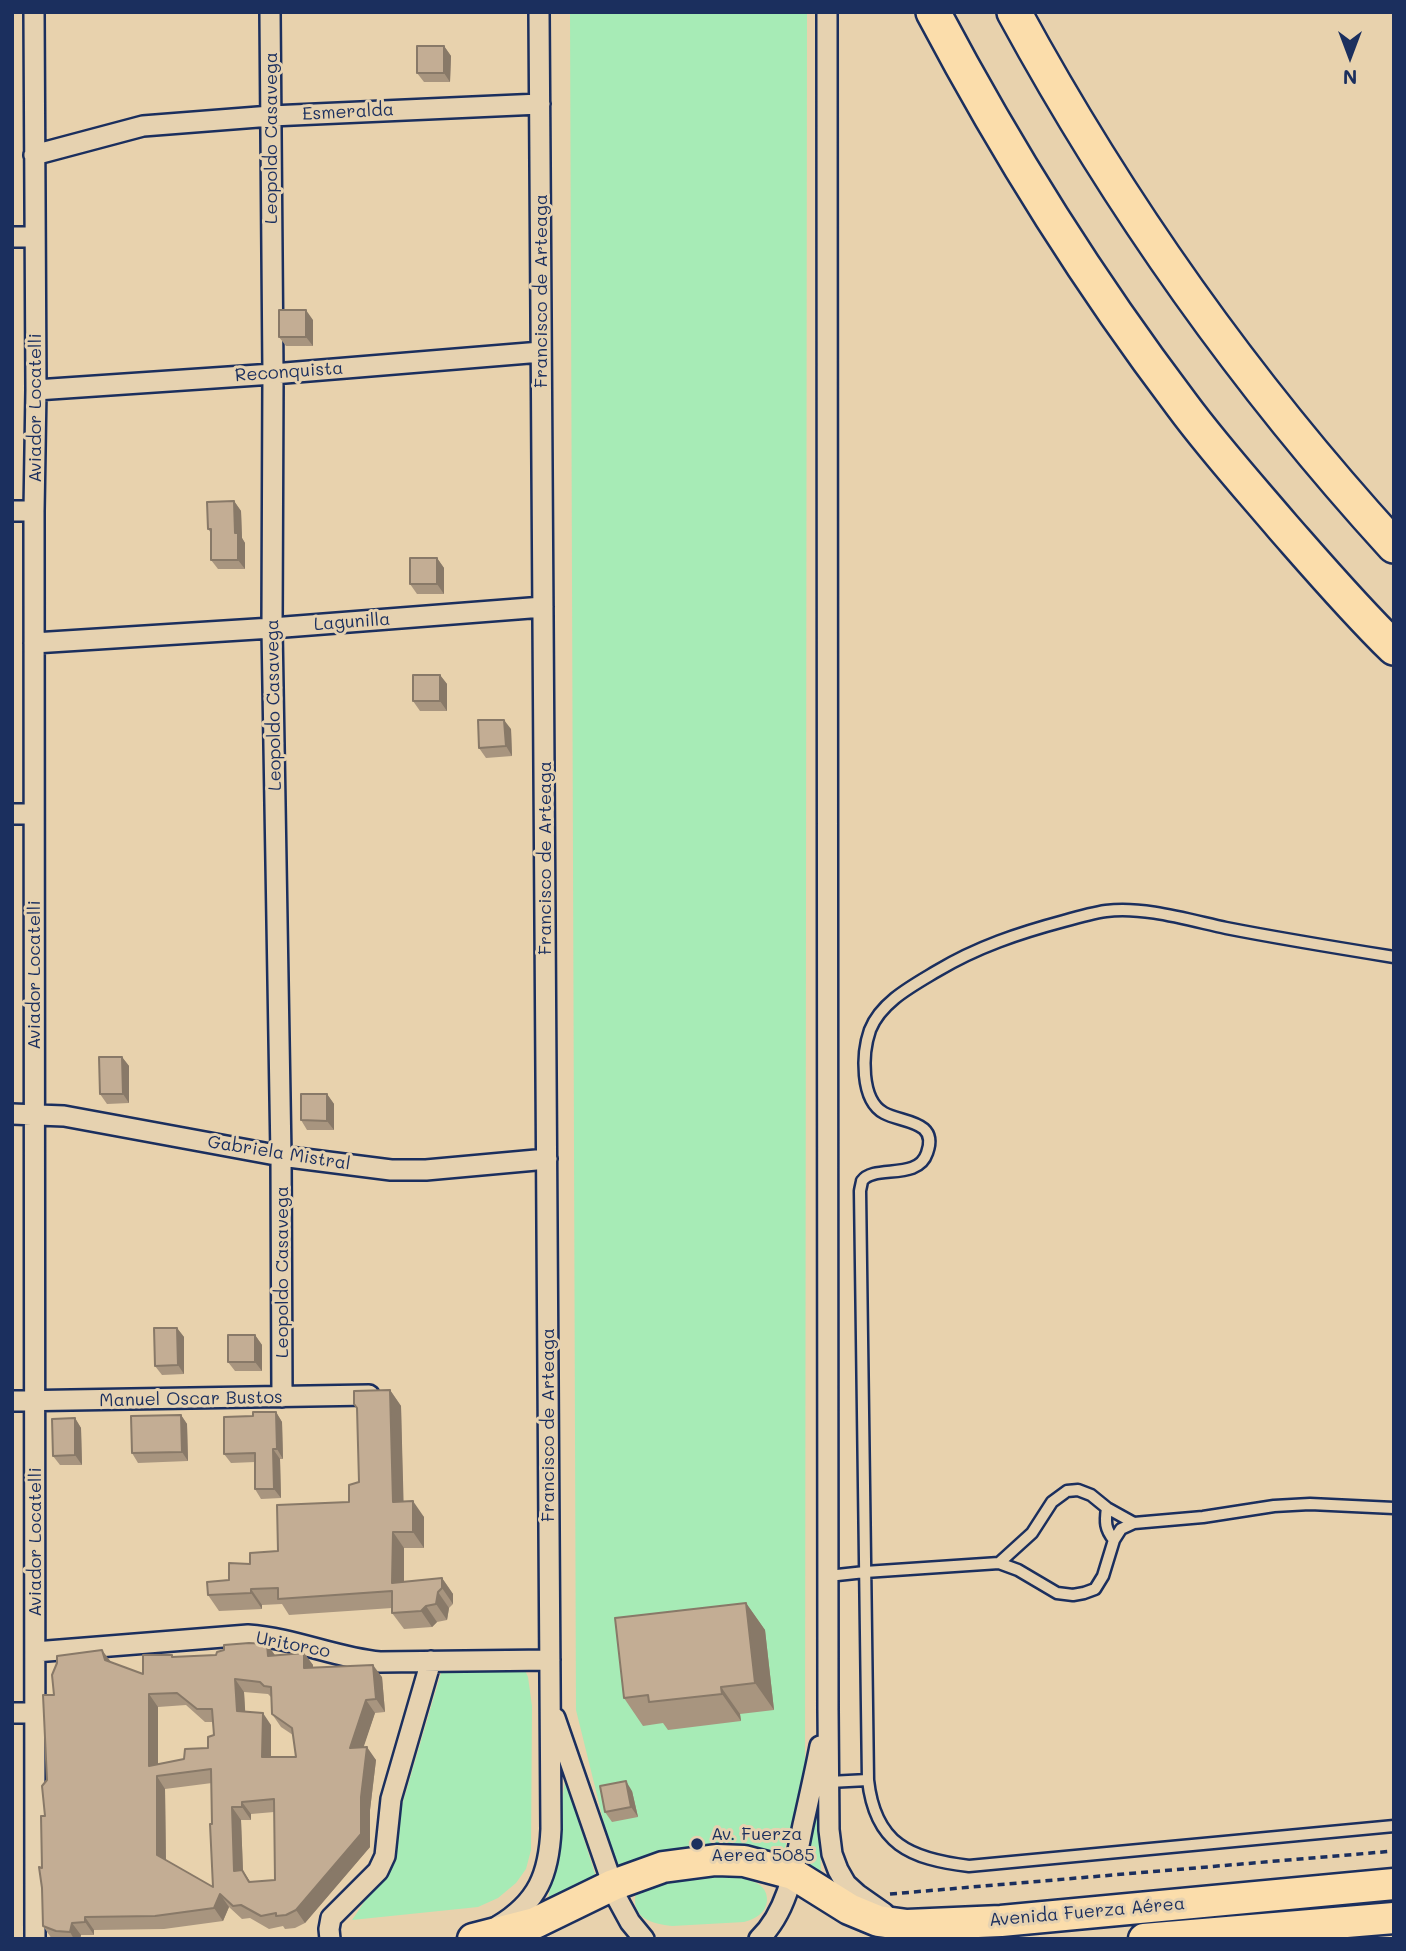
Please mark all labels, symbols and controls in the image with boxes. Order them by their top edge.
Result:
north arrow [1315,21,1385,91]
street label: Leopoldo Casavega [260,52,282,224]
text: N [1343,65,1357,90]
street label: Esmeralda [302,99,394,125]
street label: Francisco de Arteaga [530,194,552,388]
street label: Aviador Locatelli [24,333,46,483]
street label: Reconquista [234,357,344,387]
street label: Lagunilla [313,609,391,635]
street label: Leopoldo Casavega [262,619,286,791]
street label: Francisco de Arteaga [534,761,556,955]
street label: Aviador Locatelli [23,900,45,1050]
street label: Gabriela Mistral [206,1131,352,1175]
street label: Leopoldo Casavega [271,1186,293,1358]
street label: Francisco de Arteaga [537,1328,559,1522]
street label: Manuel Oscar Bustos [99,1387,283,1411]
street label: Aviador Locatelli [24,1467,46,1617]
street label: Uritorco [254,1627,332,1663]
place label: Av. Fuerza Aerea 5085 [711,1823,815,1866]
marker: Av. Fuerza Aerea 5085 [689,1836,705,1852]
street label: Avenida Fuerza Aérea [988,1893,1186,1931]

